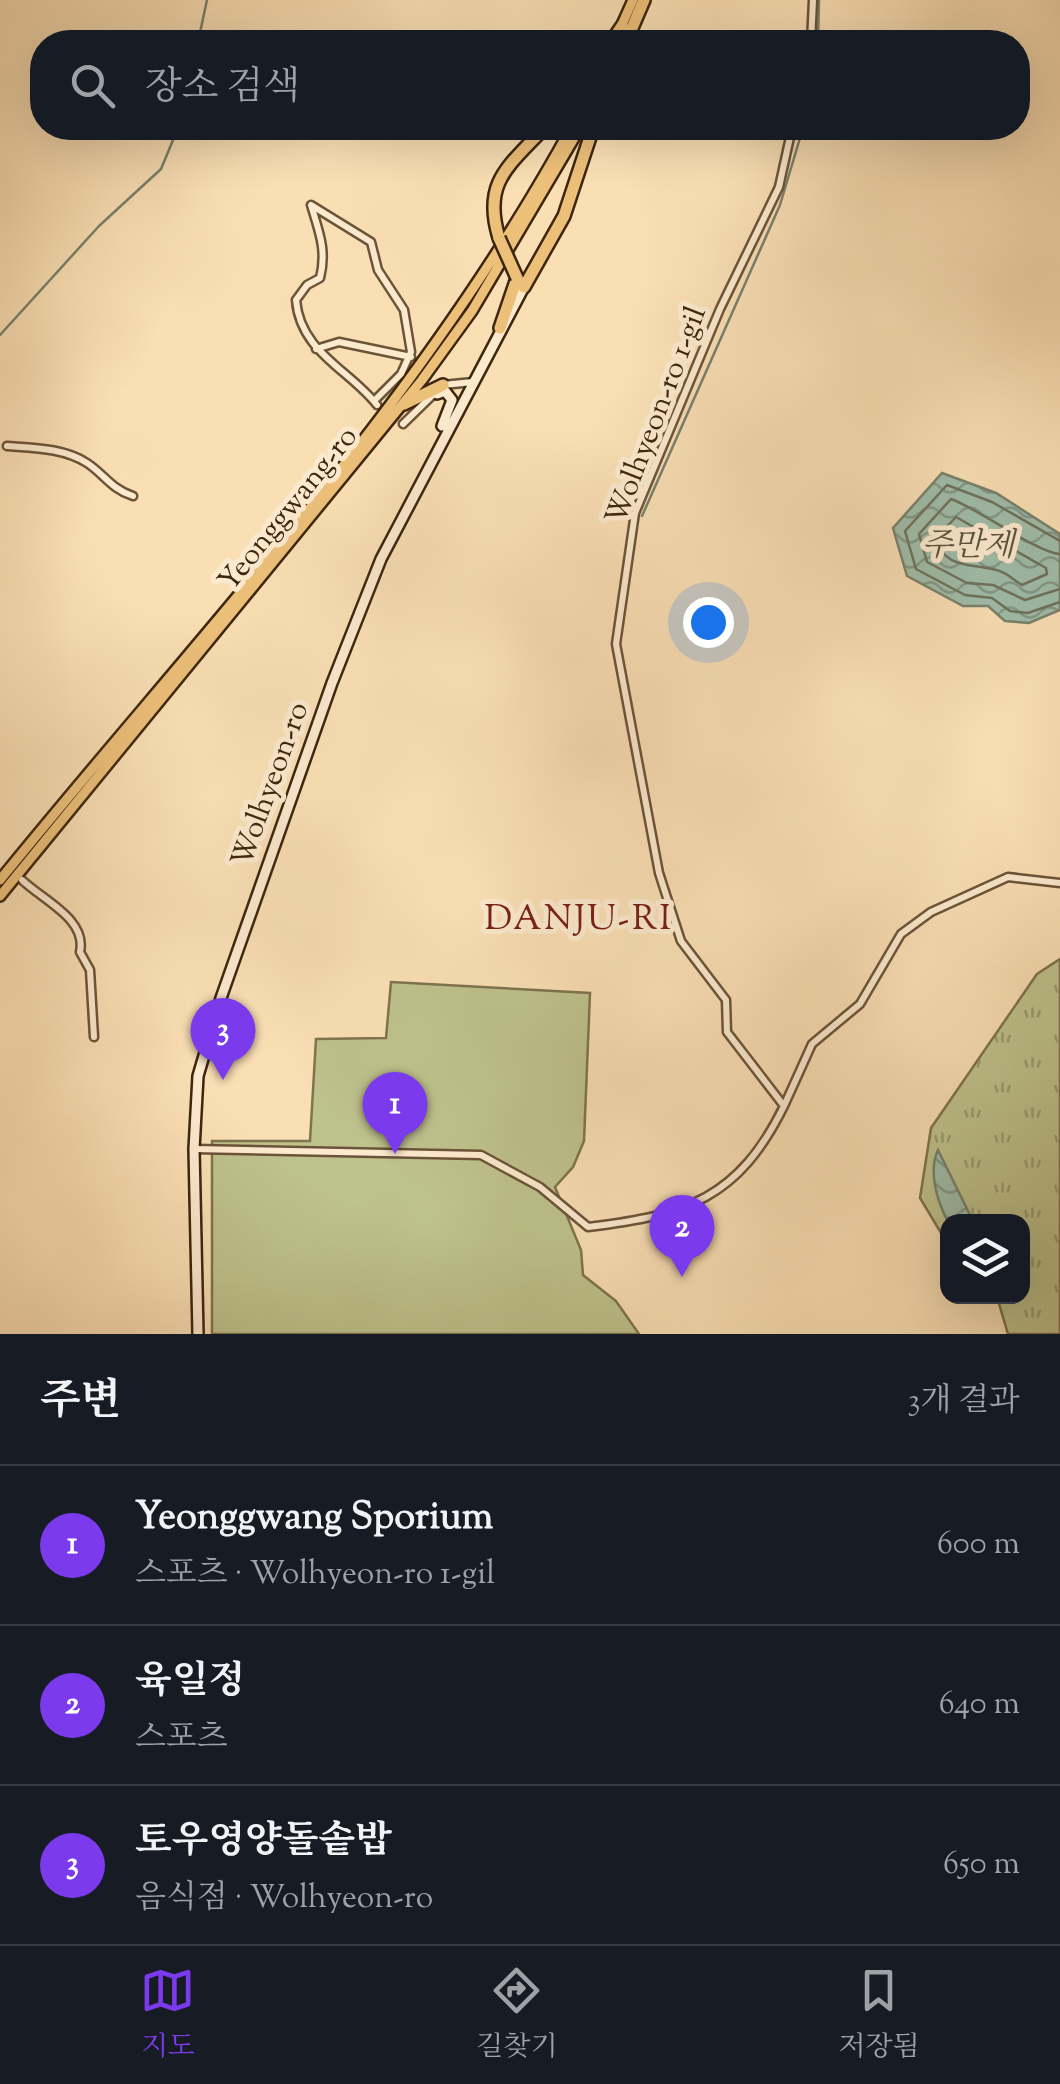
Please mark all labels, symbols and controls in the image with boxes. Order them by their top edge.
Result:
search box [30,30,1030,140]
icon: search [65,58,120,113]
text: 장소 검색 [145,62,300,116]
street label: Wolhyeon-ro 1-gil [596,301,719,531]
street label: Yeonggwang-ro [209,418,369,601]
water label: 주만제 [922,524,1017,570]
your location [683,597,734,648]
street label: Wolhyeon-ro [222,697,321,873]
district label: DANJU-RI [484,895,674,946]
pin: 3 [190,998,256,1080]
pin: 1 [362,1072,428,1154]
pin: 2 [650,1194,714,1277]
map controls [940,1214,1030,1304]
button: layers [940,1214,1030,1304]
text: 주변 [40,1373,121,1433]
text: 3개 결과 [908,1379,1020,1425]
text: Yeonggwang Sporium [135,1492,493,1546]
text: 1 [67,1522,78,1568]
text: 600 m [937,1522,1020,1568]
text: 스포츠 · Wolhyeon-ro 1-gil [135,1552,495,1598]
text: 육일정 [135,1656,245,1710]
text: 2 [65,1682,80,1728]
text: 640 m [939,1682,1020,1728]
text: 스포츠 [135,1716,228,1762]
text: 토우영양돌솥밥 [135,1816,392,1870]
text: 3 [66,1842,79,1888]
text: 650 m [943,1842,1020,1888]
text: 음식점 · Wolhyeon-ro [135,1876,433,1922]
tab: 지도 [140,1963,195,2068]
tab: 길찾기 [476,1963,557,2068]
tab: 저장됨 [838,1963,920,2068]

